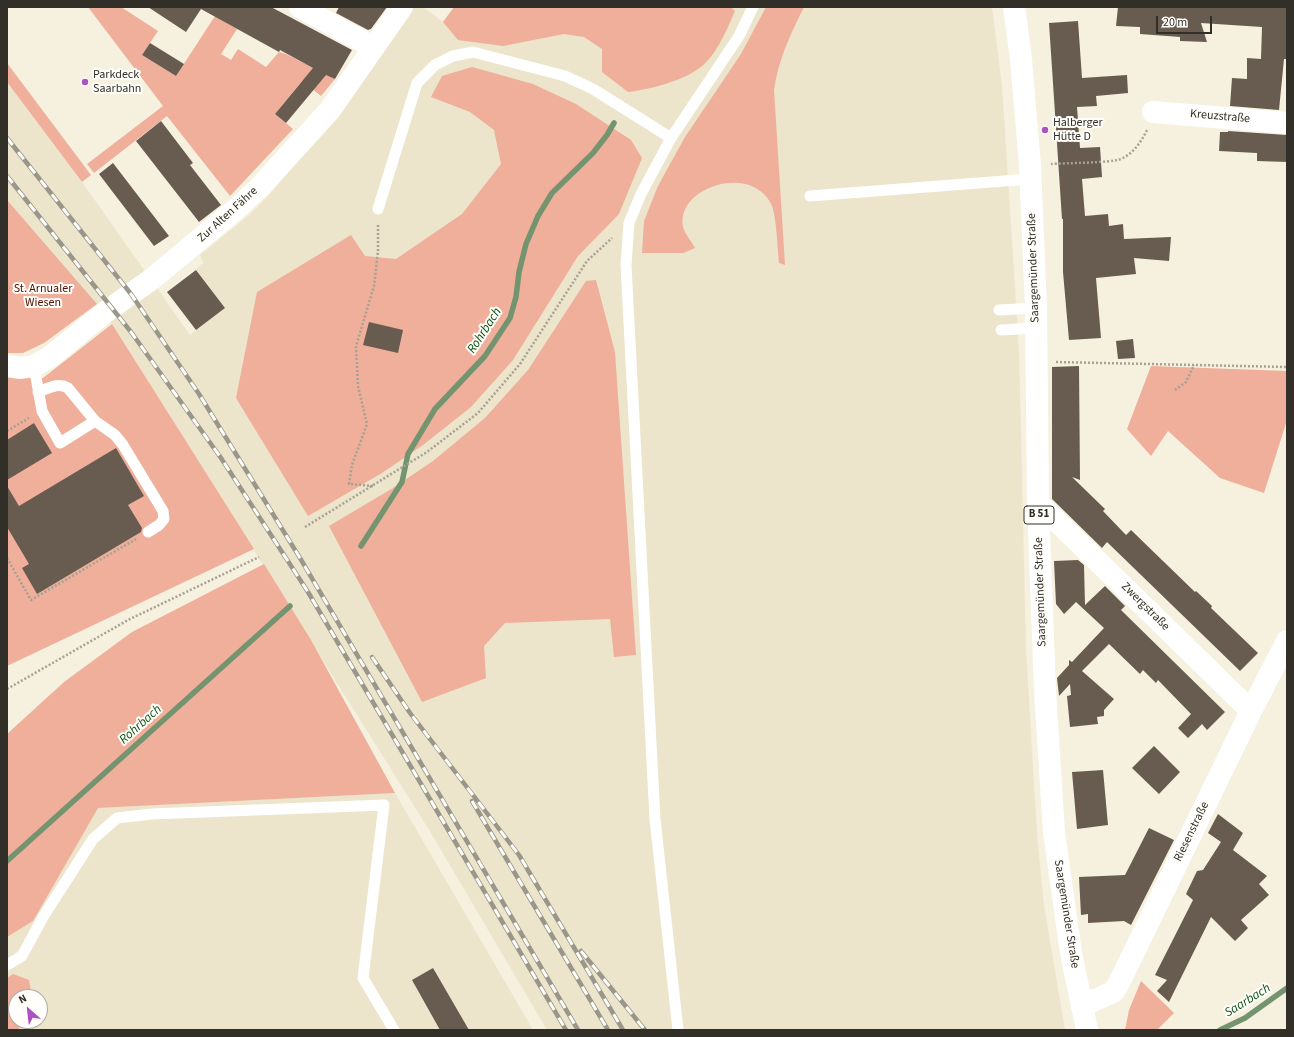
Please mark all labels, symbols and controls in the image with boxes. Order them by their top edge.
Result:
scale bar [1158,8,1214,34]
text: 20 m [1163,14,1187,31]
place label: Parkdeck Saarbahn [93,68,141,96]
marker: Parkdeck Saarbahn [80,77,90,87]
street label: Kreuzstraße [1189,107,1251,127]
place label: Halberger Hütte D [1053,116,1103,144]
marker: Halberger Hütte D [1040,125,1050,135]
street label: Zur Alten Fähre [195,184,261,246]
street label: Saargemünder Straße [1025,213,1043,323]
park label: St. Arnualer Wiesen [14,282,72,310]
water label: Rohrbach [464,305,506,357]
road number: B 51 [1024,506,1054,524]
street label: Saargemünder Straße [1032,537,1050,647]
street label: Zwergstraße [1118,580,1172,634]
water label: Rohrbach [117,702,165,748]
street label: Riesenstraße [1171,800,1213,864]
street label: Saargemünder Straße [1050,859,1082,969]
water label: Saarbach [1222,981,1274,1021]
north arrow [8,989,48,1029]
text: N [16,991,29,1007]

